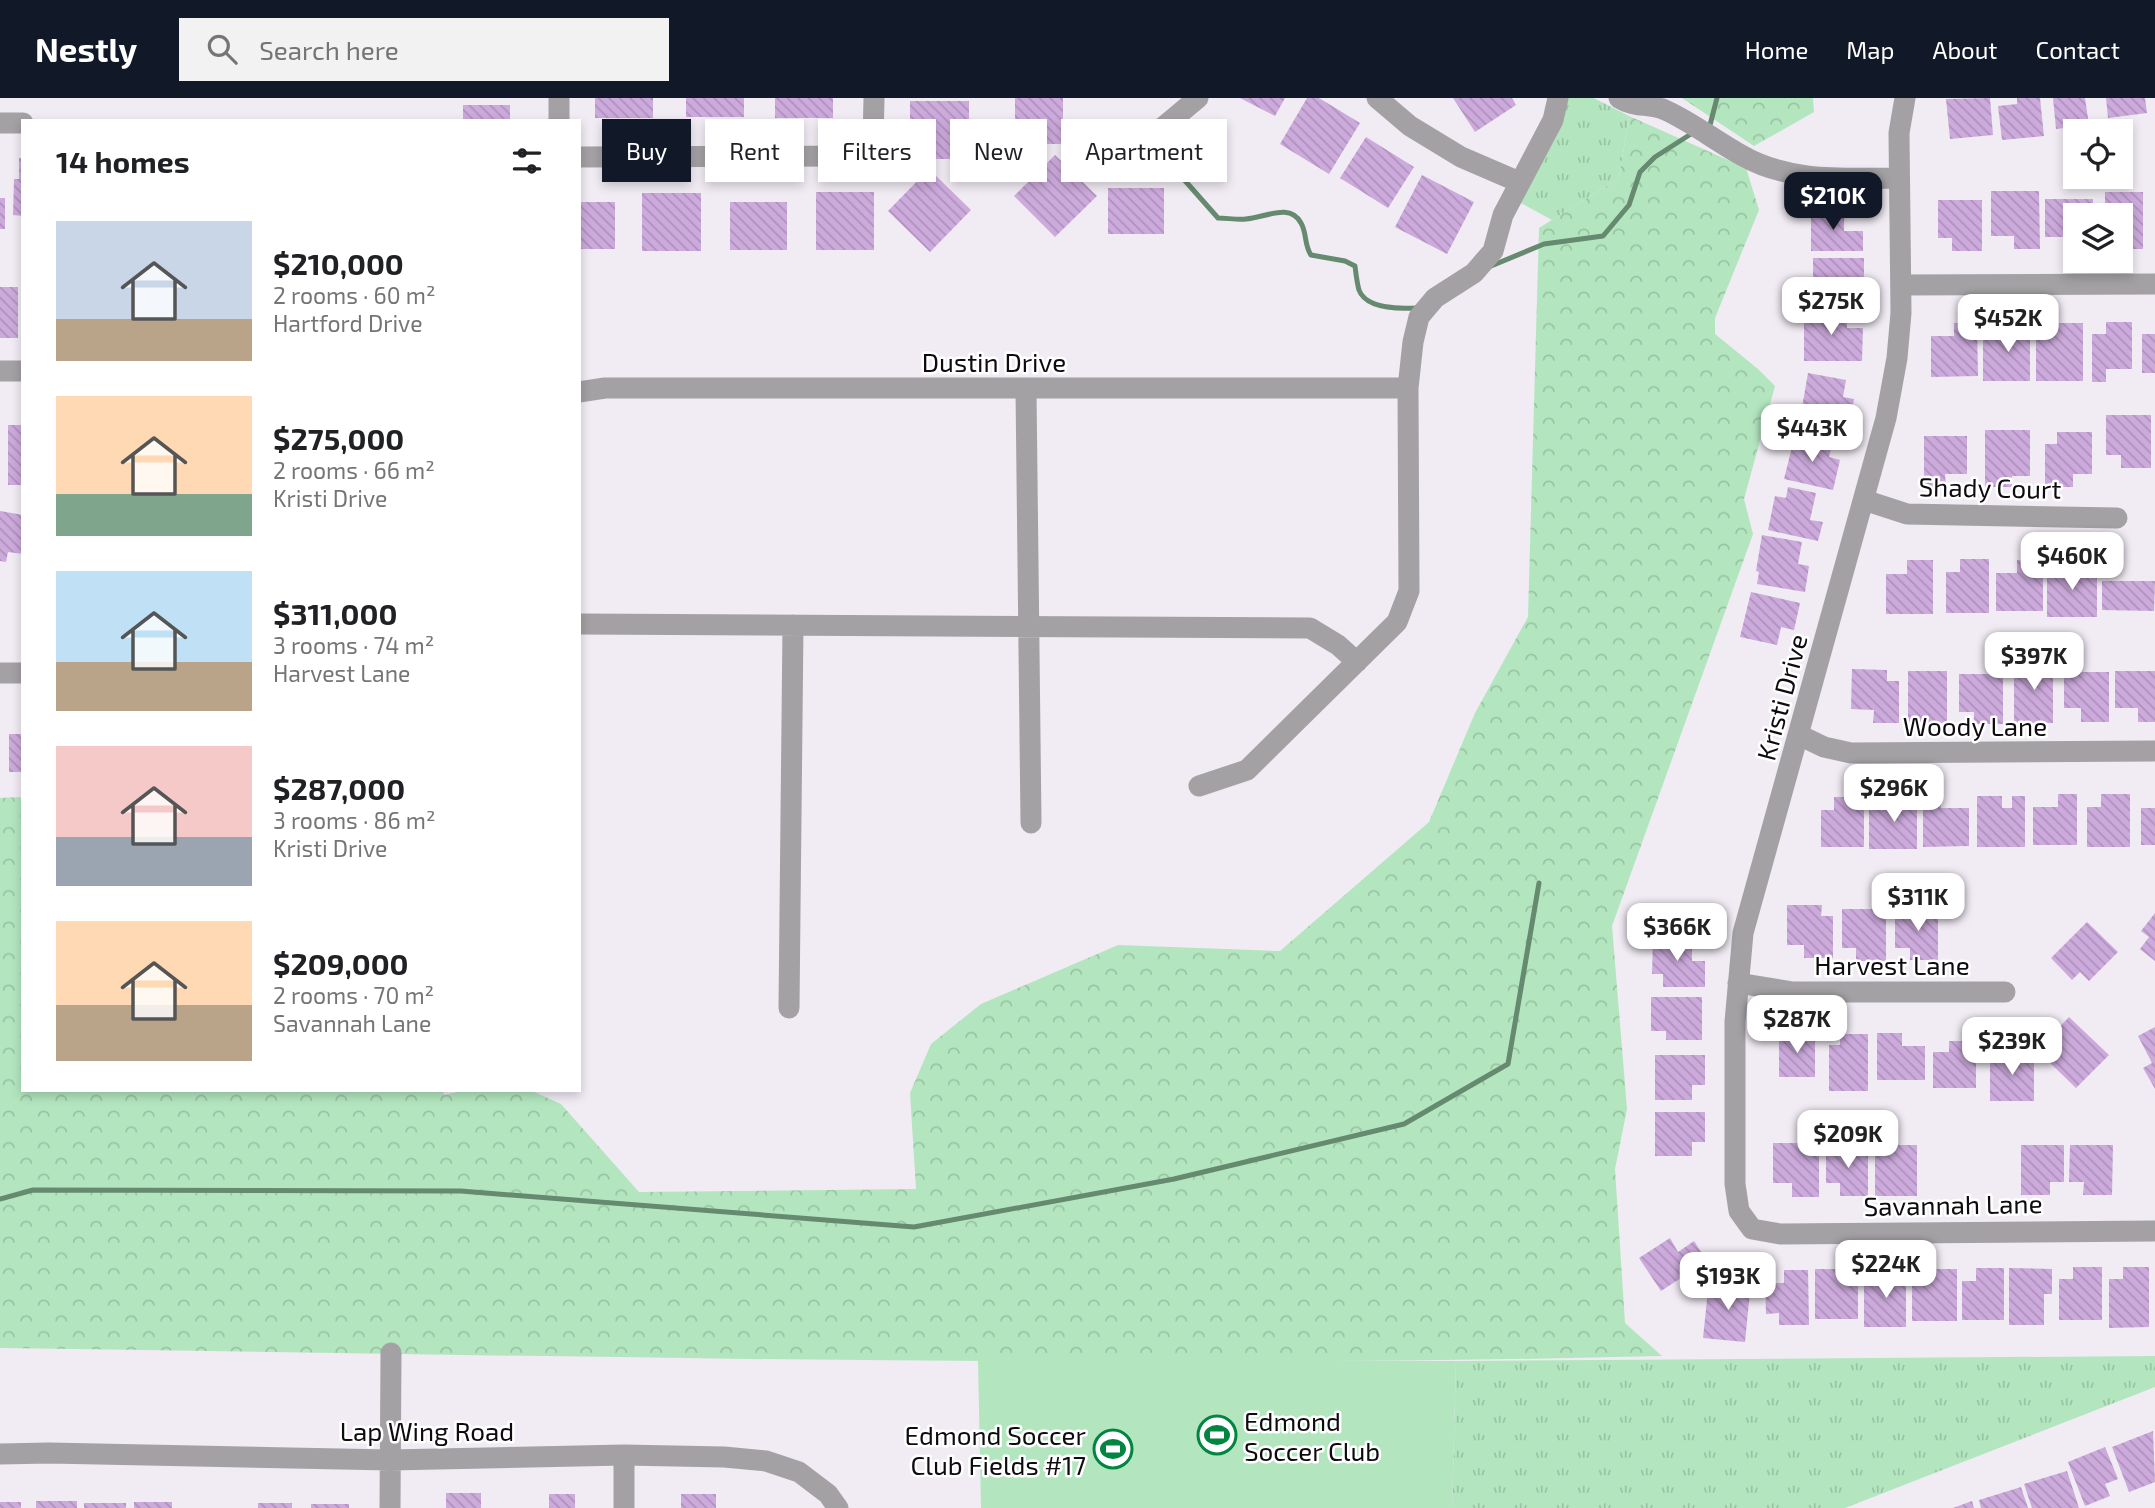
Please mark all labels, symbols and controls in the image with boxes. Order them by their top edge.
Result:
search box [179,18,669,81]
text: Nestly [35,29,137,69]
icon: search [203,30,241,68]
text: Search here [259,34,399,65]
text: Home [1745,35,1808,64]
text: Map [1846,35,1894,64]
text: About [1932,35,1998,64]
text: Contact [2036,35,2120,64]
chip: Buy [602,119,691,182]
chip: Rent [705,119,804,182]
chip: Filters [818,119,936,182]
chip: New [950,119,1047,182]
chip: Apartment [1061,119,1227,182]
map controls [2063,119,2133,273]
button: locate [2063,119,2133,189]
icon: filters [508,142,546,180]
text: 14 homes [56,143,190,179]
pin: $210K [1784,172,1882,232]
text: $210K [1800,181,1866,209]
button: layers [2063,203,2133,273]
text: $210,000 [273,245,404,281]
icon: home [112,249,196,333]
pin: $275K [1782,278,1880,337]
text: 2 rooms · 60 m² [273,281,435,309]
text: $275K [1798,286,1864,314]
pin: $452K [1959,294,2057,354]
text: $452K [1974,303,2042,331]
text: Hartford Drive [273,309,423,337]
street label: Dustin Drive [922,346,1066,377]
pin: $443K [1763,404,1861,464]
text: $443K [1777,413,1847,441]
text: $275,000 [273,420,404,456]
icon: home [112,424,196,508]
text: 2 rooms · 66 m² [273,456,435,484]
street label: Shady Court [1918,470,2062,504]
text: Kristi Drive [273,484,387,512]
pin: $460K [2023,532,2121,592]
text: $460K [2037,541,2107,569]
text: $311,000 [273,595,397,631]
icon: home [112,599,196,683]
text: 3 rooms · 74 m² [273,631,434,659]
street label: Kristi Drive [1749,631,1813,763]
pin: $397K [1985,632,2083,692]
text: $397K [2001,641,2067,669]
text: Harvest Lane [273,659,410,687]
street label: Woody Lane [1903,710,2047,741]
pin: $296K [1845,764,1943,824]
text: $287,000 [273,770,405,806]
text: $296K [1860,773,1928,801]
icon: home [112,774,196,858]
text: 3 rooms · 86 m² [273,806,435,834]
text: Kristi Drive [273,834,387,862]
pin: $311K [1869,874,1967,933]
text: $311K [1888,882,1948,910]
pin: $366K [1628,904,1726,963]
text: $366K [1643,912,1711,940]
text: $209,000 [273,945,409,981]
icon: home [112,949,196,1033]
street label: Harvest Lane [1814,949,1970,980]
text: 2 rooms · 70 m² [273,981,434,1009]
pin: $287K [1748,996,1846,1055]
text: $287K [1763,1004,1831,1032]
text: Savannah Lane [273,1009,431,1037]
pin: $239K [1963,1018,2061,1077]
text: $239K [1978,1026,2046,1054]
pin: $209K [1799,1110,1897,1170]
text: $209K [1813,1119,1883,1147]
street label: Savannah Lane [1863,1187,2043,1221]
pin: $224K [1837,1240,1935,1300]
text: $224K [1851,1249,1921,1277]
pin: $193K [1679,1252,1777,1312]
text: $193K [1696,1261,1760,1289]
place label: Edmond Soccer Club [1244,1405,1380,1466]
sports icon: Edmond Soccer Club [1196,1414,1238,1456]
street label: Lap Wing Road [340,1415,514,1446]
place label: Edmond Soccer Club Fields #17 [904,1419,1086,1480]
sports icon: Edmond Soccer Club Fields #17 [1092,1428,1134,1470]

